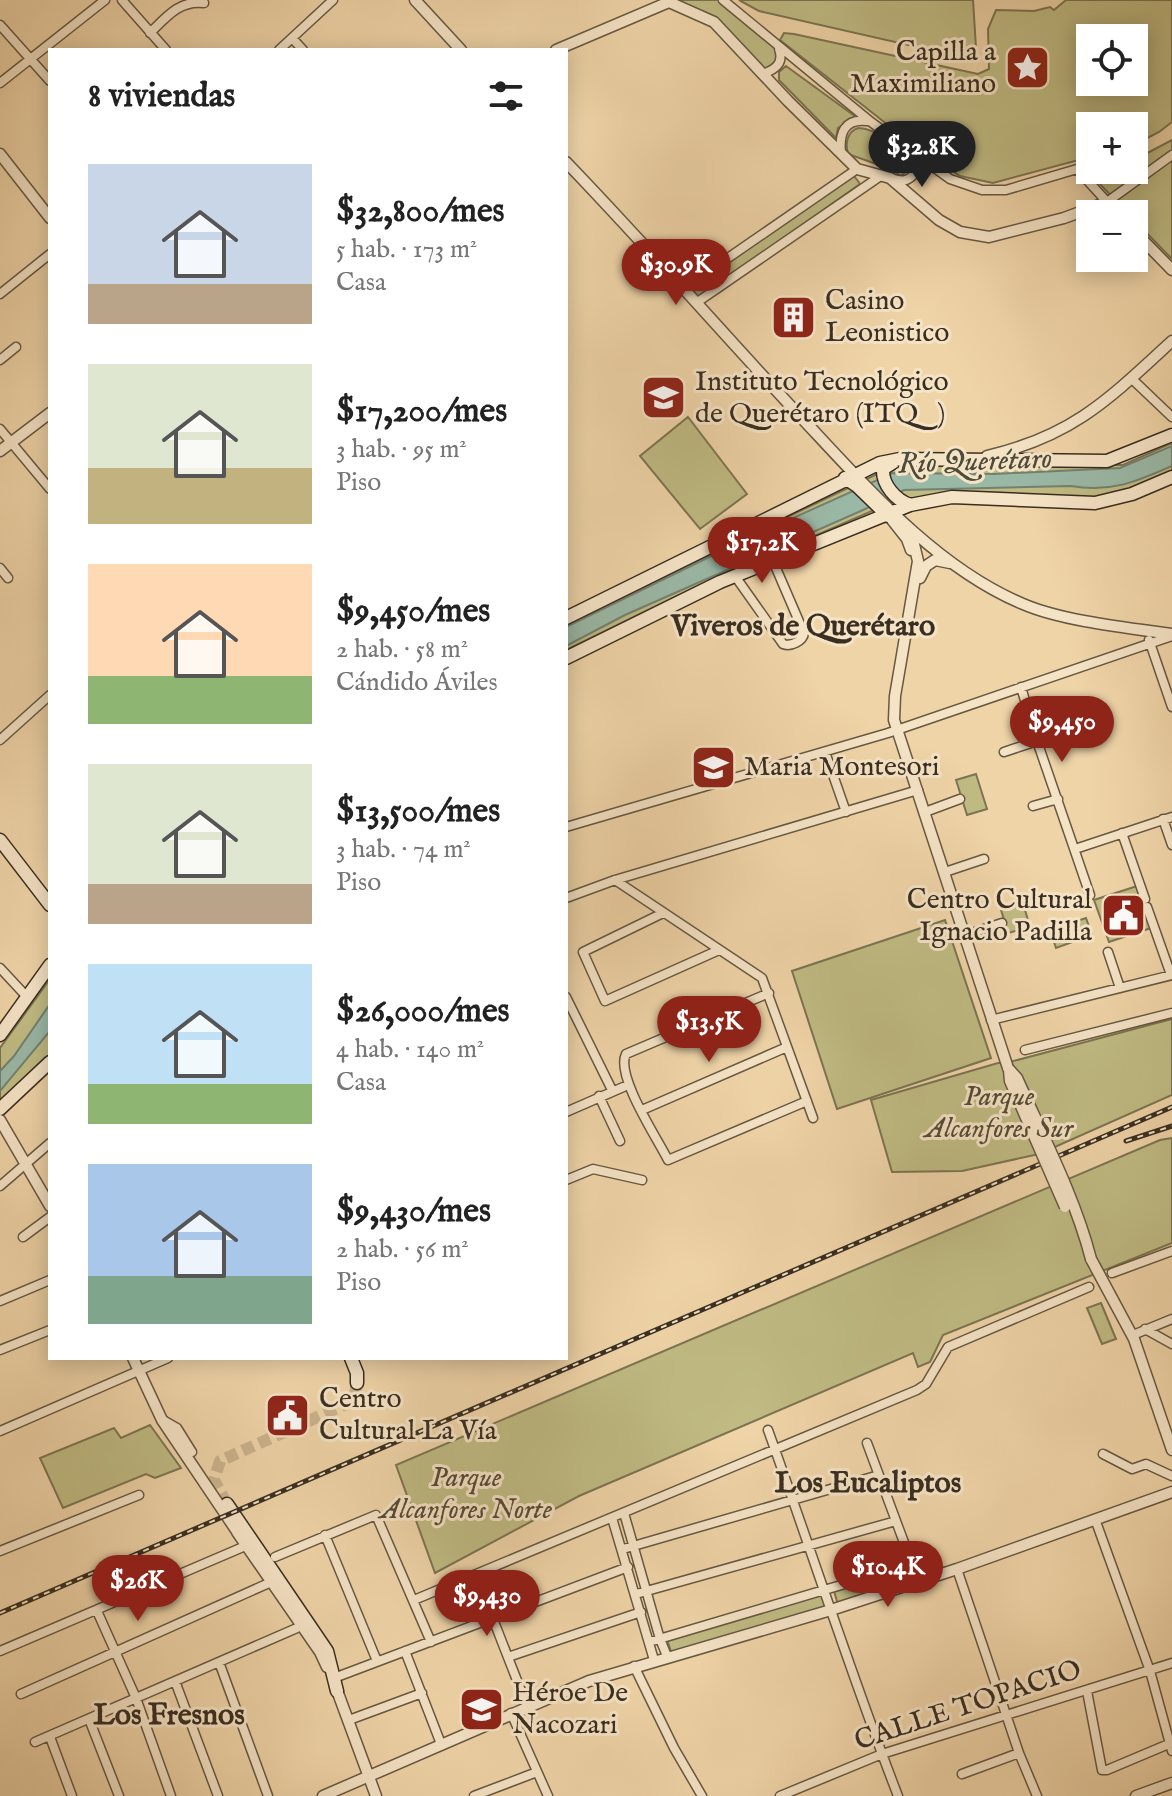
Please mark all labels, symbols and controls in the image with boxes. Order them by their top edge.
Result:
map controls [1076,24,1148,272]
button: locate [1076,24,1148,96]
place label: Capilla a Maximiliano [850,35,997,102]
place icon: Capilla a Maximiliano [1003,44,1051,92]
icon: filters [484,74,528,118]
text: 8 viviendas [88,75,235,118]
button: + [1076,112,1148,184]
pin: $32.8K [857,121,987,189]
text: $32.8K [887,130,957,163]
text: $32,800/mes [336,190,505,233]
icon: home [152,196,248,292]
button: − [1076,200,1148,272]
text: 5 hab. · 173 m² [336,233,477,266]
pin: $30.9K [611,239,741,307]
text: $30.9K [640,248,712,281]
text: Casa [336,266,386,299]
place label: Casino Leonistico [825,284,949,351]
building icon: Casino Leonistico [770,293,818,341]
place label: Instituto Tecnológico de Querétaro (ITQ) [695,365,949,432]
school or university icon: Instituto Tecnológico de Querétaro (ITQ) [640,374,688,422]
text: $17,200/mes [336,390,507,433]
icon: home [152,396,248,492]
text: 3 hab. · 95 m² [336,433,467,466]
water label: Río Querétaro [897,440,1053,484]
text: Piso [336,466,381,499]
pin: $17.2K [697,517,827,585]
text: $17.2K [726,526,798,559]
text: $9,450/mes [336,590,490,633]
icon: home [152,596,248,692]
district label: Viveros de Querétaro [670,608,935,646]
text: 2 hab. · 58 m² [336,633,468,666]
text: Cándido Áviles [336,666,498,699]
pin: $9,450 [997,696,1127,764]
text: $9,450 [1028,705,1096,738]
school or university icon: Maria Montesori [689,743,737,791]
place label: Maria Montesori [744,750,939,785]
text: $13,500/mes [336,790,500,833]
icon: home [152,796,248,892]
text: 3 hab. · 74 m² [336,833,471,866]
text: Piso [336,866,381,899]
place label: Centro Cultural Ignacio Padilla [907,883,1093,950]
public building icon: Centro Cultural Ignacio Padilla [1099,892,1147,940]
text: $26,000/mes [336,990,510,1033]
icon: home [152,996,248,1092]
pin: $13.5K [644,996,774,1064]
text: $13.5K [675,1005,743,1038]
text: 4 hab. · 140 m² [336,1033,484,1066]
text: Casa [336,1066,386,1099]
park label: Parque Alcanfores Sur [922,1080,1075,1147]
text: $9,430/mes [336,1190,491,1233]
icon: home [152,1196,248,1292]
text: 2 hab. · 56 m² [336,1233,469,1266]
text: Piso [336,1266,381,1299]
place label: Centro Cultural La Vía [319,1382,498,1449]
public building icon: Centro Cultural La Vía [264,1391,312,1439]
park label: Parque Alcanfores Norte [377,1461,553,1528]
district label: Los Eucaliptos [775,1465,961,1503]
pin: $10.4K [823,1541,953,1609]
text: $10.4K [851,1550,925,1583]
pin: $26K [91,1555,185,1623]
text: $26K [110,1564,166,1597]
pin: $9,430 [422,1570,552,1638]
text: $9,430 [453,1579,521,1612]
street label: CALLE TOPACIO [850,1653,1086,1759]
place label: Héroe De Nacozari [512,1676,628,1743]
school or university icon: Héroe De Nacozari [457,1685,505,1733]
district label: Los Fresnos [93,1697,245,1735]

